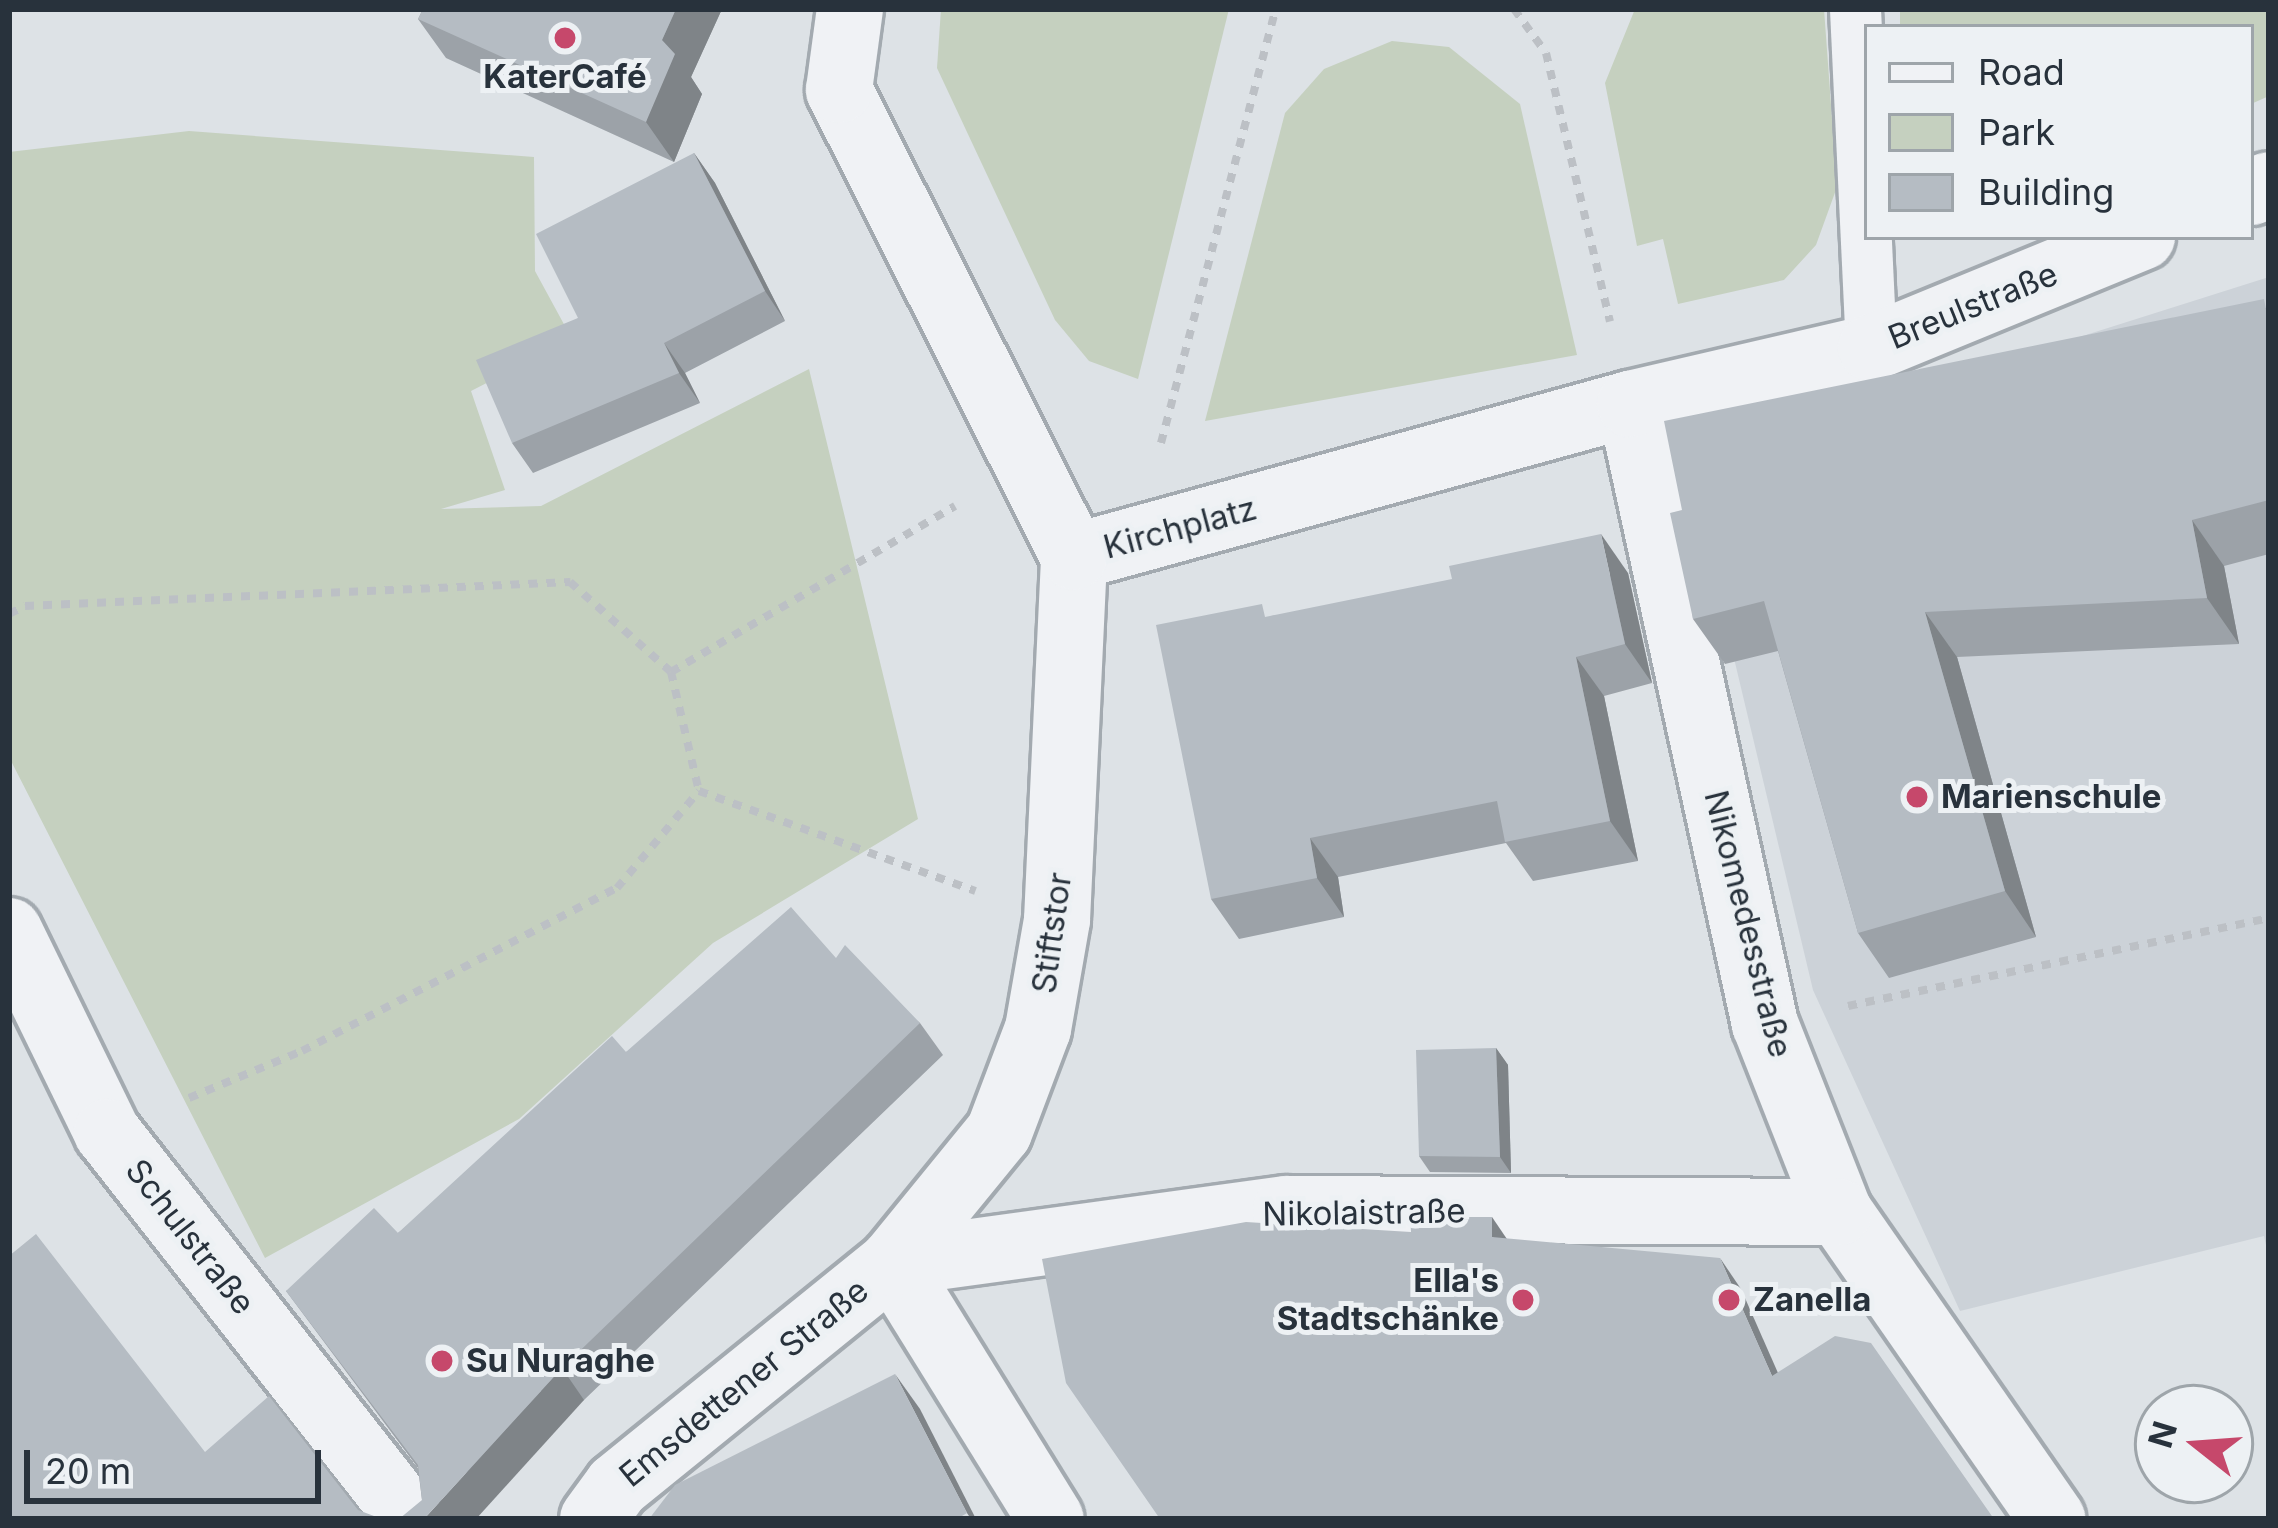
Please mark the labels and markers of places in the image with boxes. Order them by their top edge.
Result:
marker: KaterCafé [552,25,578,51]
place label: KaterCafé [483,57,647,97]
place label: Marienschule [1941,777,2161,817]
marker: Marienschule [1904,784,1930,810]
place label: Ella's Stadtschänke [1277,1261,1499,1339]
place label: Zanella [1753,1280,1871,1320]
marker: Ella's Stadtschänke [1510,1287,1536,1313]
marker: Zanella [1716,1287,1742,1313]
place label: Su Nuraghe [466,1341,655,1381]
marker: Su Nuraghe [429,1348,455,1374]

